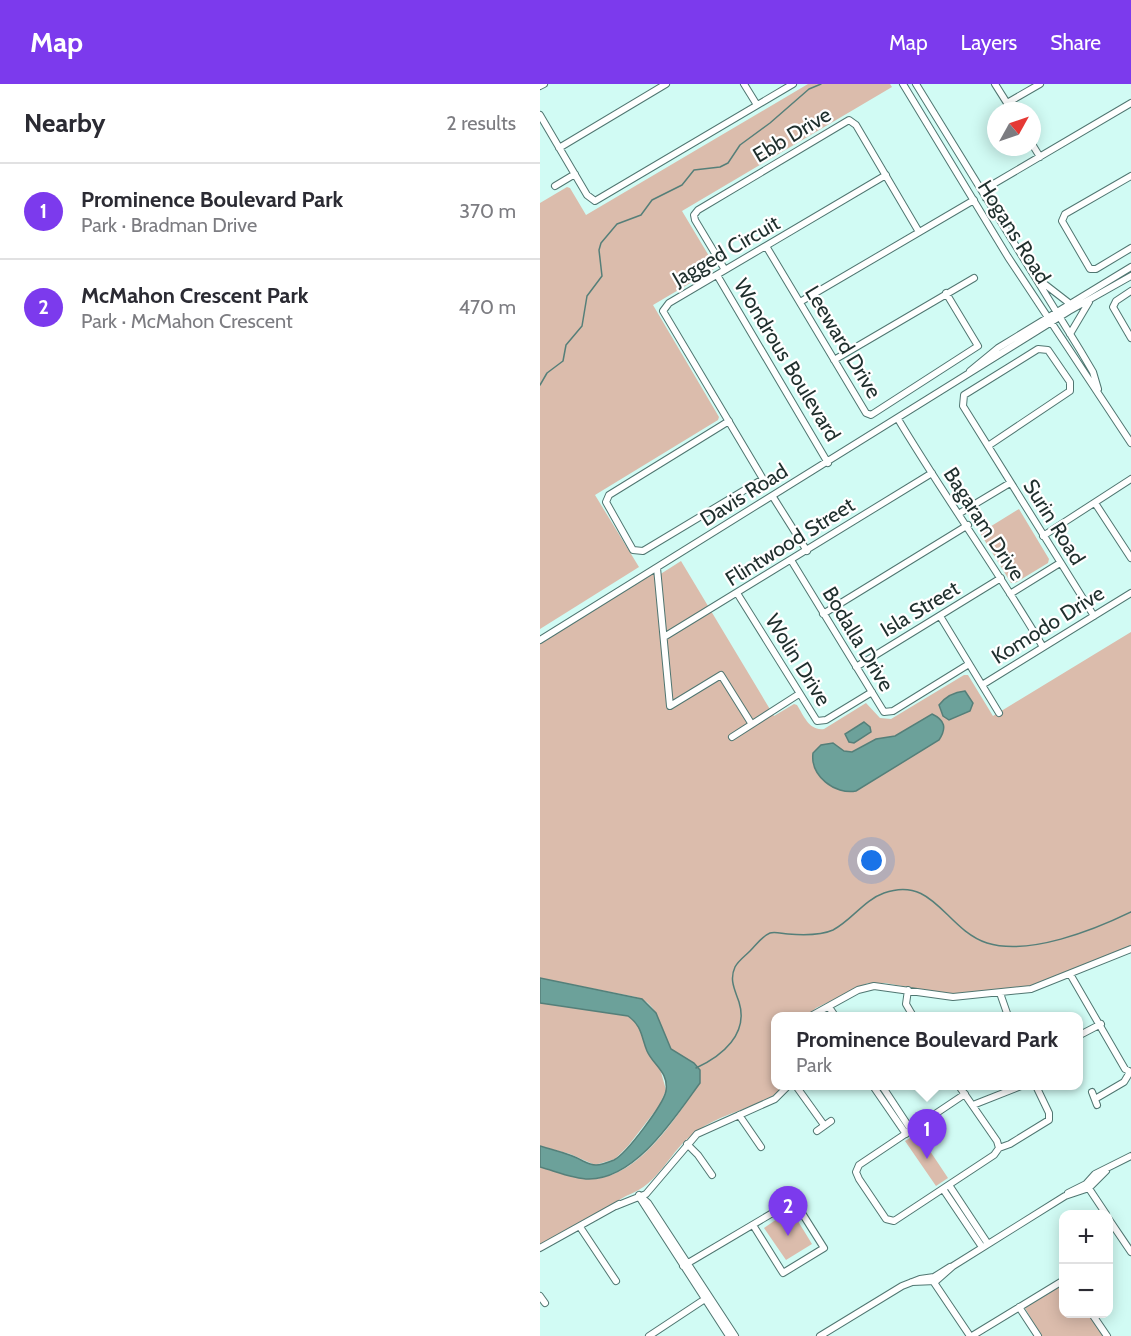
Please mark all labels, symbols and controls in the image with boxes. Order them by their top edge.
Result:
text: Map [30,25,83,59]
text: Map [889,30,928,55]
text: Layers [961,30,1017,55]
text: Share [1050,30,1101,55]
street label: Ebb Drive [748,101,836,168]
north arrow [987,102,1041,156]
text: Nearby [24,107,105,139]
text: 2 results [446,111,516,135]
street label: Hogans Road [973,175,1056,288]
text: Prominence Boulevard Park [81,186,343,213]
text: 1 [40,199,47,223]
text: 370 m [459,199,516,223]
street label: Jagged Circuit [667,210,784,292]
text: Park · Bradman Drive [81,213,257,237]
street label: Wondrous Boulevard [729,274,846,446]
street label: Leeward Drive [800,281,887,403]
text: McMahon Crescent Park [81,282,308,309]
text: 2 [38,295,49,319]
text: 470 m [459,295,516,319]
text: Park · McMahon Crescent [81,309,293,333]
street label: Davis Road [695,458,792,531]
street label: Bagaram Drive [939,462,1030,585]
street label: Surin Road [1018,474,1091,569]
street label: Flintwood Street [721,492,859,591]
street label: Isla Street [876,575,964,642]
street label: Komodo Drive [987,580,1109,669]
street label: Bodalla Drive [817,582,900,696]
street label: Wolin Drive [760,609,837,710]
your location [857,846,886,875]
popup [771,1012,1083,1090]
text: Prominence Boulevard Park [796,1026,1058,1053]
text: Park [796,1053,832,1077]
pin: 1 [908,1110,946,1159]
pin: 2 [768,1186,808,1236]
map controls [1059,1210,1113,1318]
button: + [1059,1210,1113,1264]
button: − [1059,1264,1113,1318]

